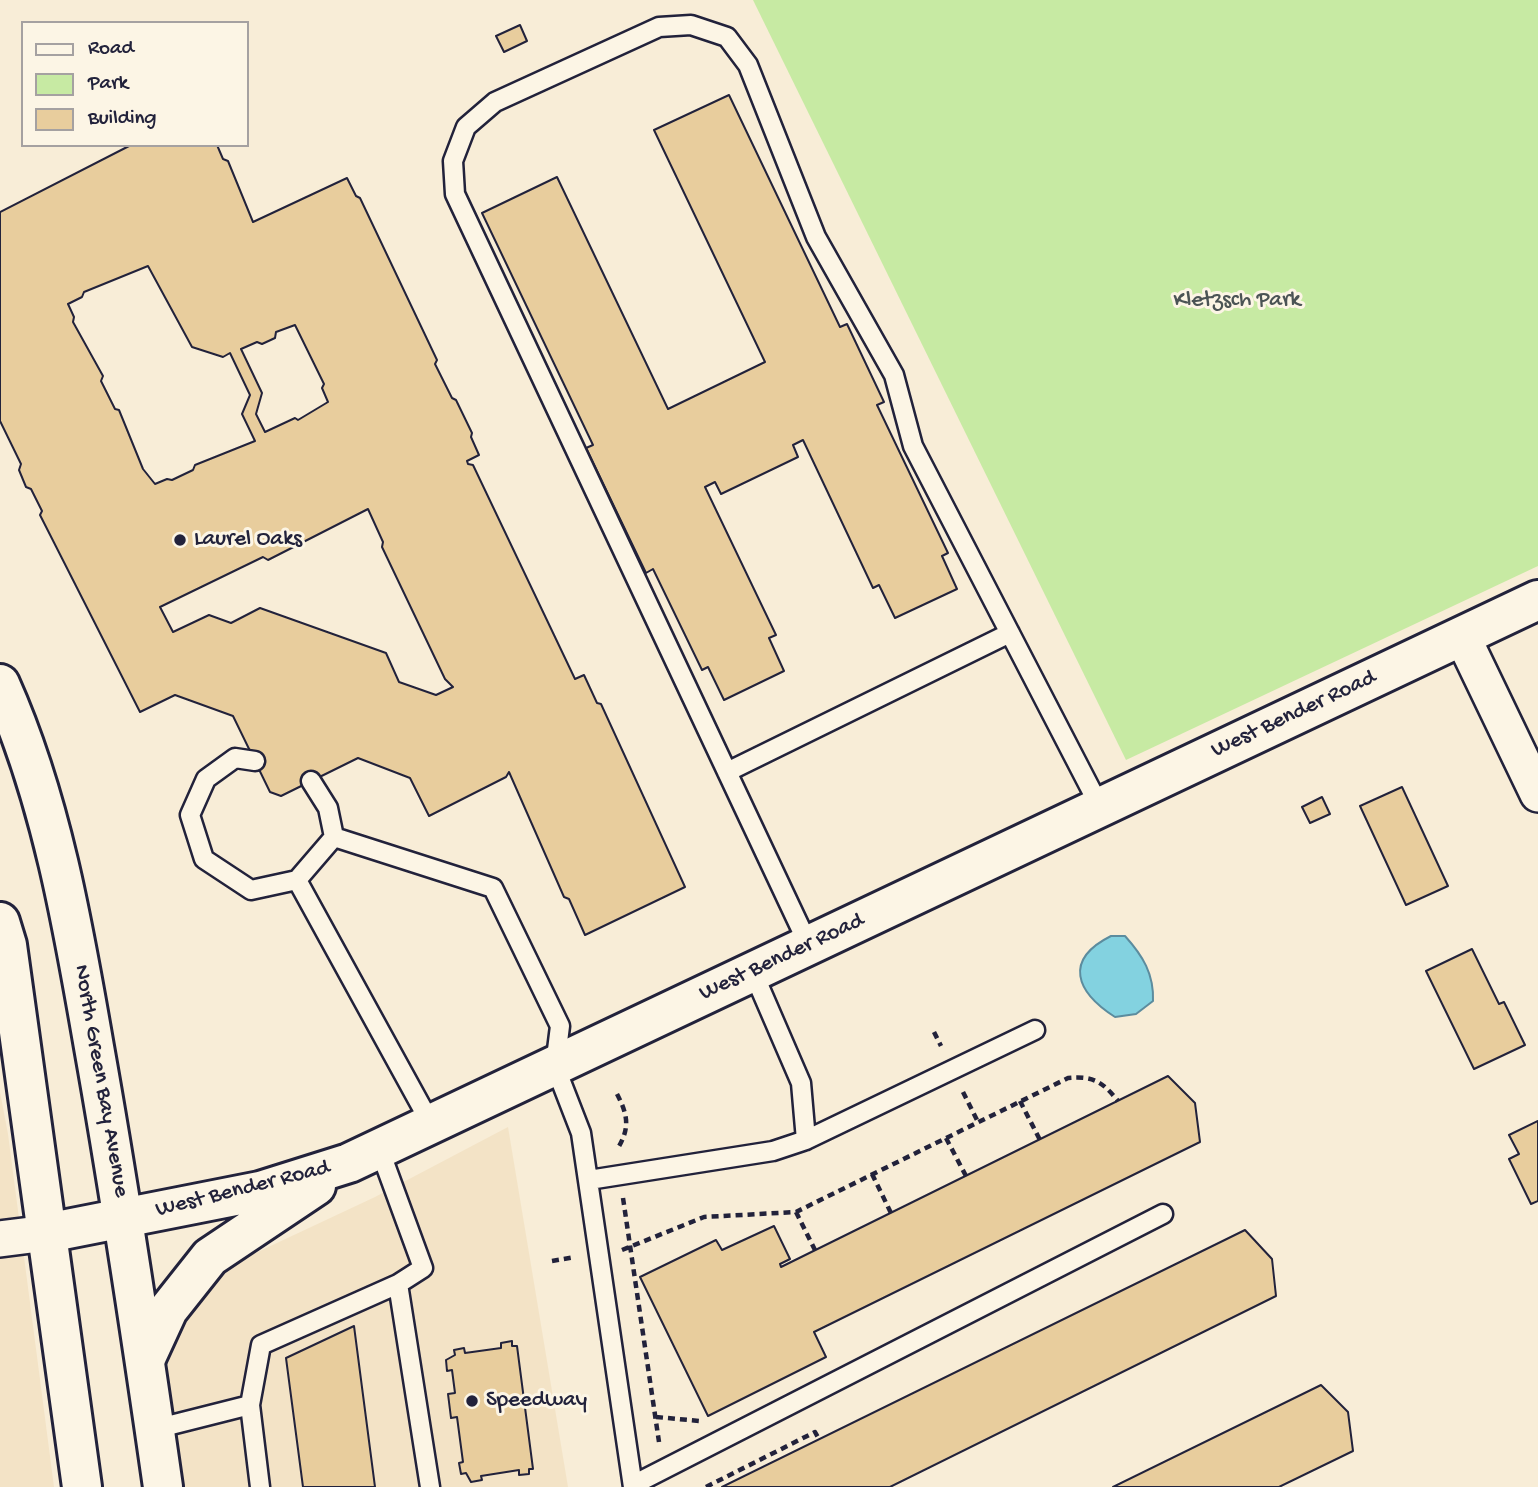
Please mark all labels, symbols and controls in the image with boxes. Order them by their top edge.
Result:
legend [21,21,248,147]
text: Road [88,37,134,62]
text: Park [88,72,128,97]
text: Building [88,107,157,132]
park label: Kletzsch Park [1173,287,1301,315]
place label: Laurel Oaks [194,526,302,554]
marker: Laurel Oaks [172,532,188,548]
street label: West Bender Road [1207,665,1381,765]
street label: West Bender Road [695,908,869,1008]
street label: North Green Bay Avenue [66,963,134,1199]
street label: West Bender Road [153,1155,333,1225]
place label: Speedway [486,1387,587,1415]
marker: Speedway [464,1393,480,1409]

